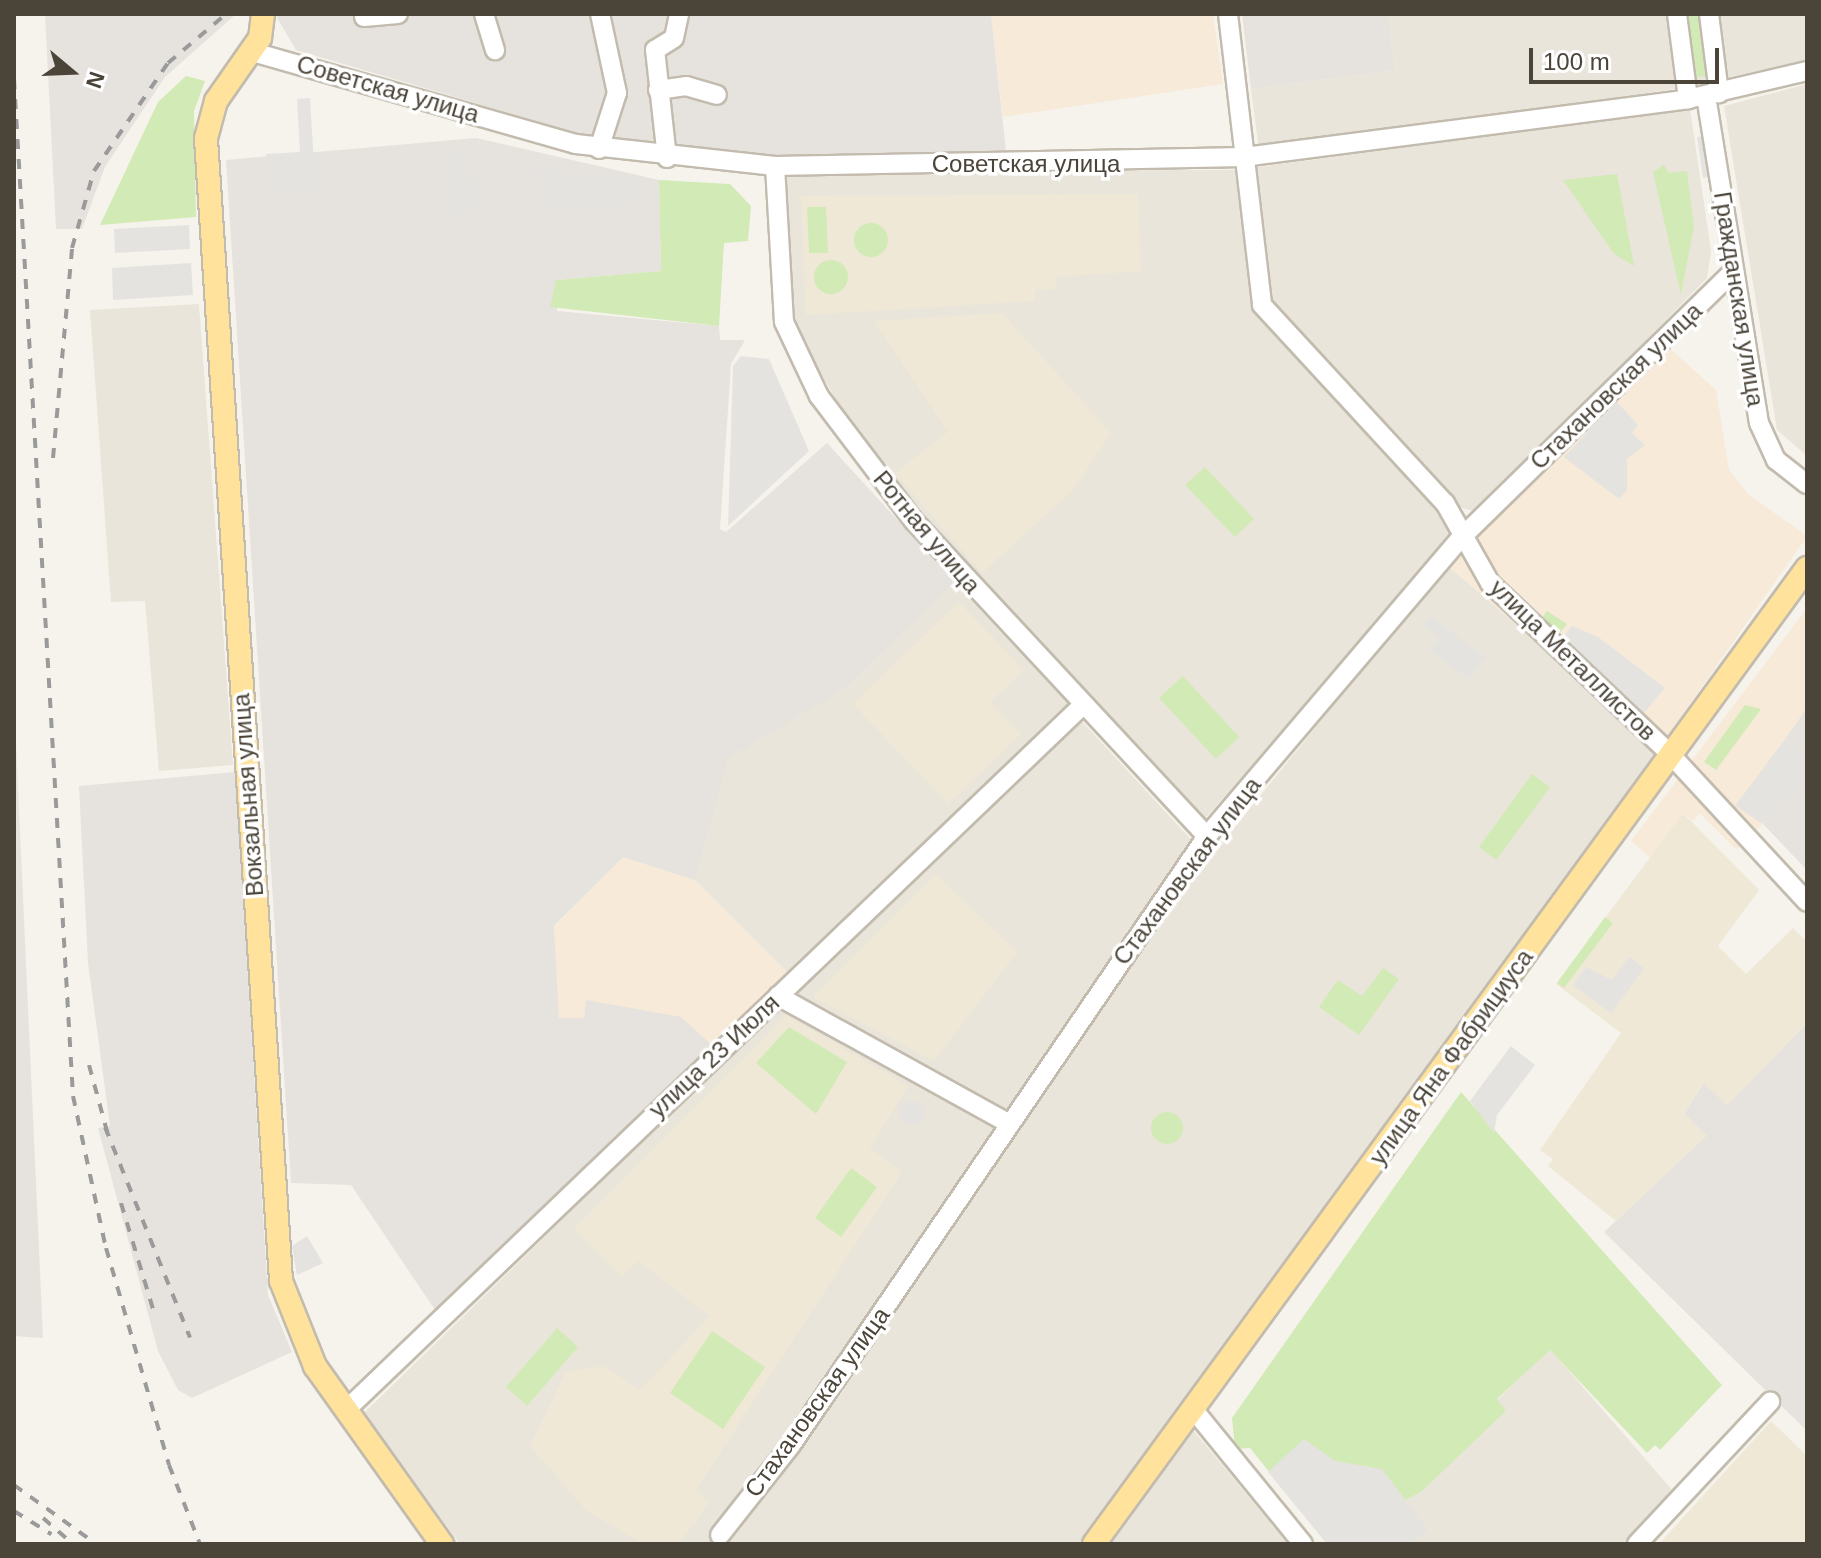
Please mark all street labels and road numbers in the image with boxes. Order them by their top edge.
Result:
street label: Советская улица [293,49,483,129]
street label: Советская улица [932,150,1120,178]
street label: Гражданская улица [1708,190,1770,408]
street label: Стахановская улица [1524,297,1708,475]
street label: Ротная улица [867,465,987,599]
street label: улица Металлистов [1484,573,1662,747]
street label: Вокзальная улица [227,693,269,897]
street label: Стахановская улица [1107,771,1267,971]
street label: улица Яна Фабрициуса [1363,944,1539,1170]
street label: улица 23 Июля [643,988,785,1124]
street label: Стахановская улица [738,1301,896,1503]

